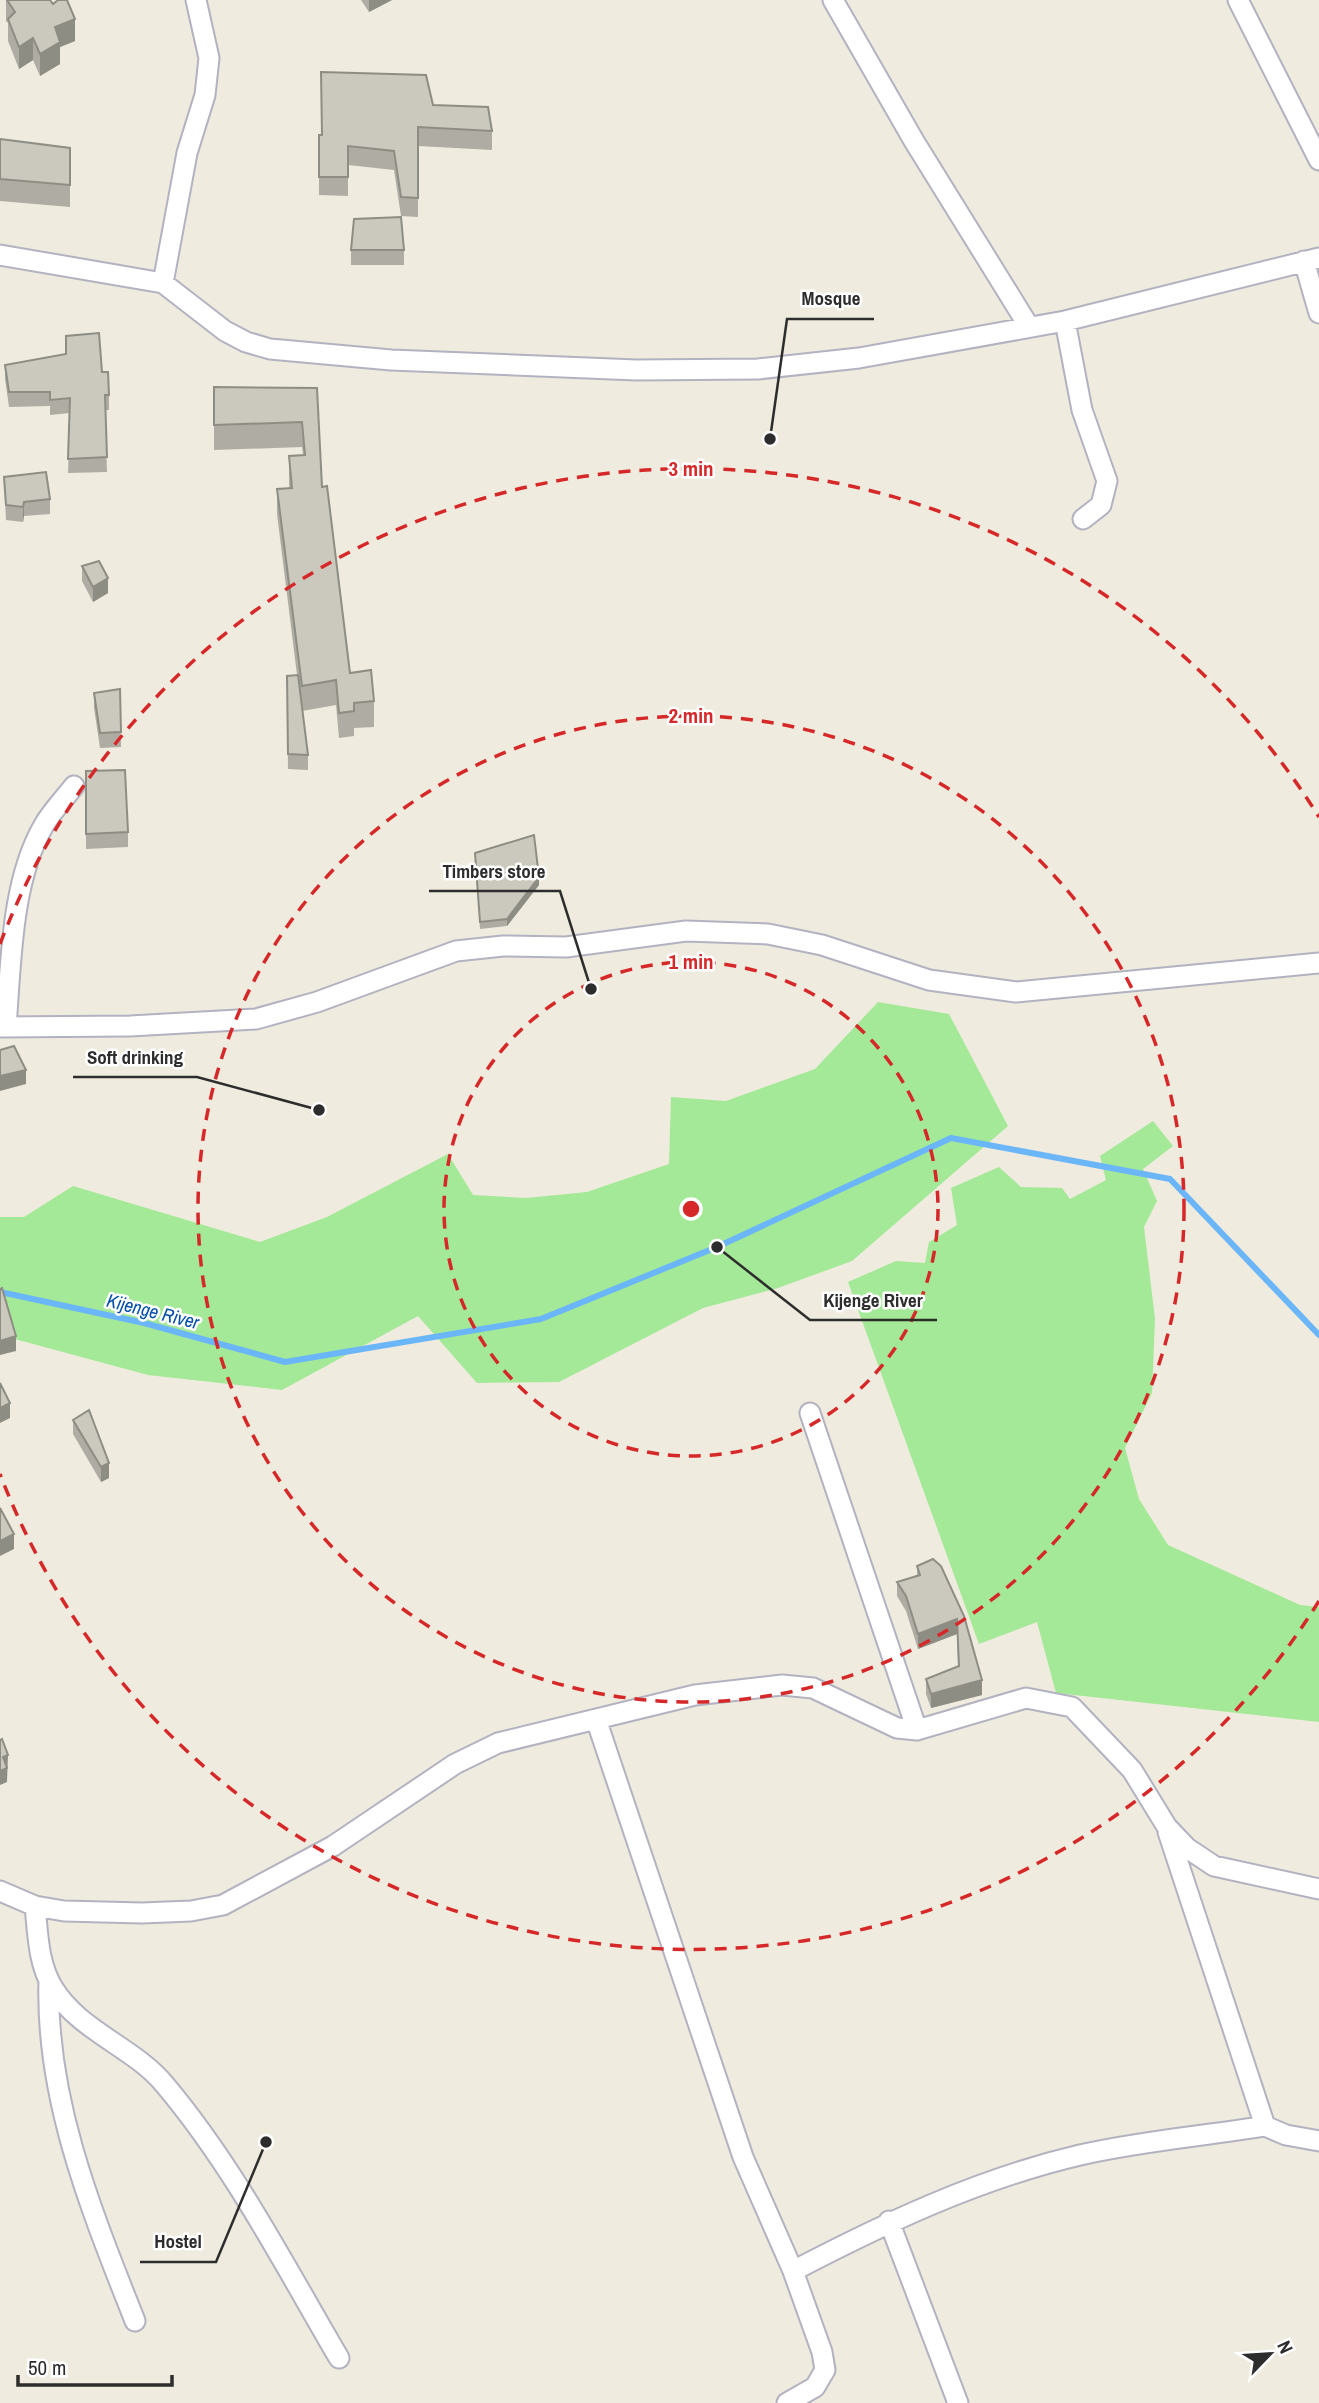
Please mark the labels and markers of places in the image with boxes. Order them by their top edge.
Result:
callout: Mosque [787,279,874,319]
callout: Timbers store [429,851,560,891]
callout: Soft drinking [73,1037,197,1077]
centre of rings [679,1197,703,1221]
callout: Kijenge River [810,1280,937,1320]
callout: Hostel [140,2222,216,2262]

